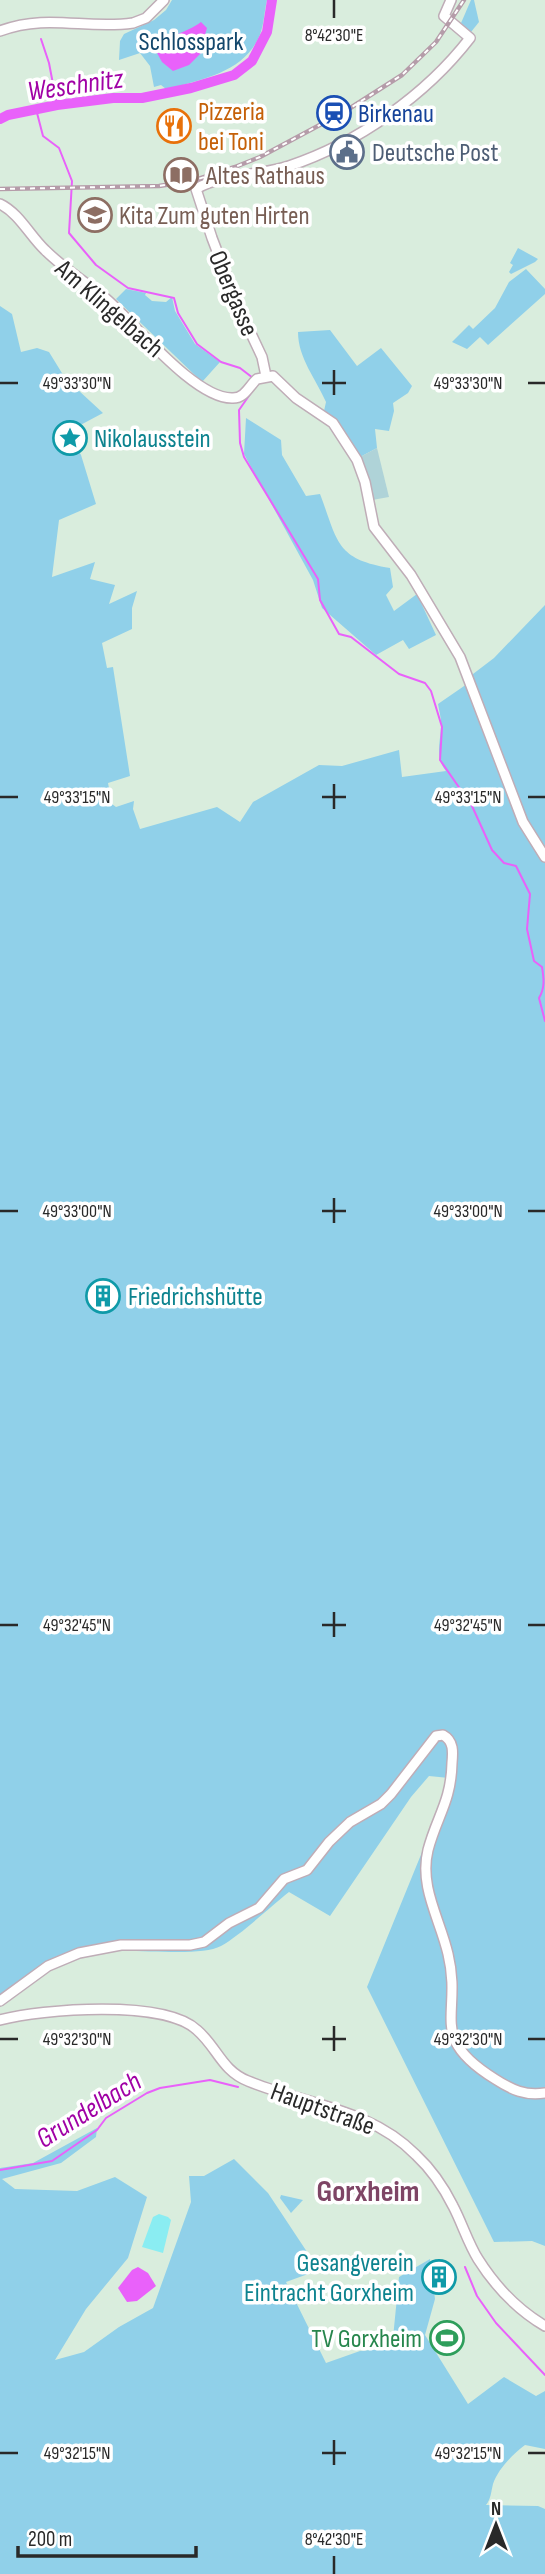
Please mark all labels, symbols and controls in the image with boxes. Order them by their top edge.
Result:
text: 8°42'30"E [305,25,363,46]
park label: Schlosspark [139,27,243,58]
water label: Weschnitz [25,62,126,109]
station icon: Birkenau [315,94,353,132]
place label: Pizzeria bei Toni [198,97,265,158]
place label: Birkenau [358,99,434,130]
restaurant icon: Pizzeria bei Toni [155,107,193,145]
public building icon: Deutsche Post [328,133,366,171]
place label: Deutsche Post [372,138,498,169]
library icon: Altes Rathaus [162,156,200,194]
place label: Altes Rathaus [205,161,325,192]
school or university icon: Kita Zum guten Hirten [76,196,114,234]
place label: Kita Zum guten Hirten [119,201,310,232]
street label: Obergasse [201,246,264,341]
street label: Am Klingelbach [48,253,170,365]
text: 49°33'30"N [43,373,111,394]
text: 49°33'30"N [434,373,502,394]
place icon: Nikolausstein [51,419,89,457]
place label: Nikolausstein [94,424,211,455]
text: 49°33'15"N [44,787,110,808]
text: 49°33'15"N [435,787,501,808]
text: 49°33'00"N [42,1201,112,1222]
text: 49°33'00"N [433,1201,503,1222]
building icon: Friedrichshütte [84,1277,122,1315]
place label: Friedrichshütte [128,1282,263,1313]
text: 49°32'45"N [43,1615,111,1636]
text: 49°32'45"N [434,1615,502,1636]
text: 49°32'30"N [43,2029,111,2050]
text: 49°32'30"N [434,2029,502,2050]
water label: Grundelbach [30,2065,148,2155]
street label: Hauptstraße [266,2076,379,2142]
district label: Gorxheim [317,2174,419,2210]
place label: Gesangverein Eintracht Gorxheim [244,2248,414,2309]
building icon: Gesangverein Eintracht Gorxheim [420,2258,458,2296]
sports icon: TV Gorxheim [428,2319,466,2357]
place label: TV Gorxheim [311,2324,422,2355]
text: 49°32'15"N [44,2443,110,2464]
text: 49°32'15"N [435,2443,501,2464]
north arrow [461,2490,531,2560]
text: N [491,2498,501,2521]
scale bar [18,2514,196,2558]
text: 200 m [28,2527,72,2552]
text: 8°42'30"E [305,2529,363,2550]

